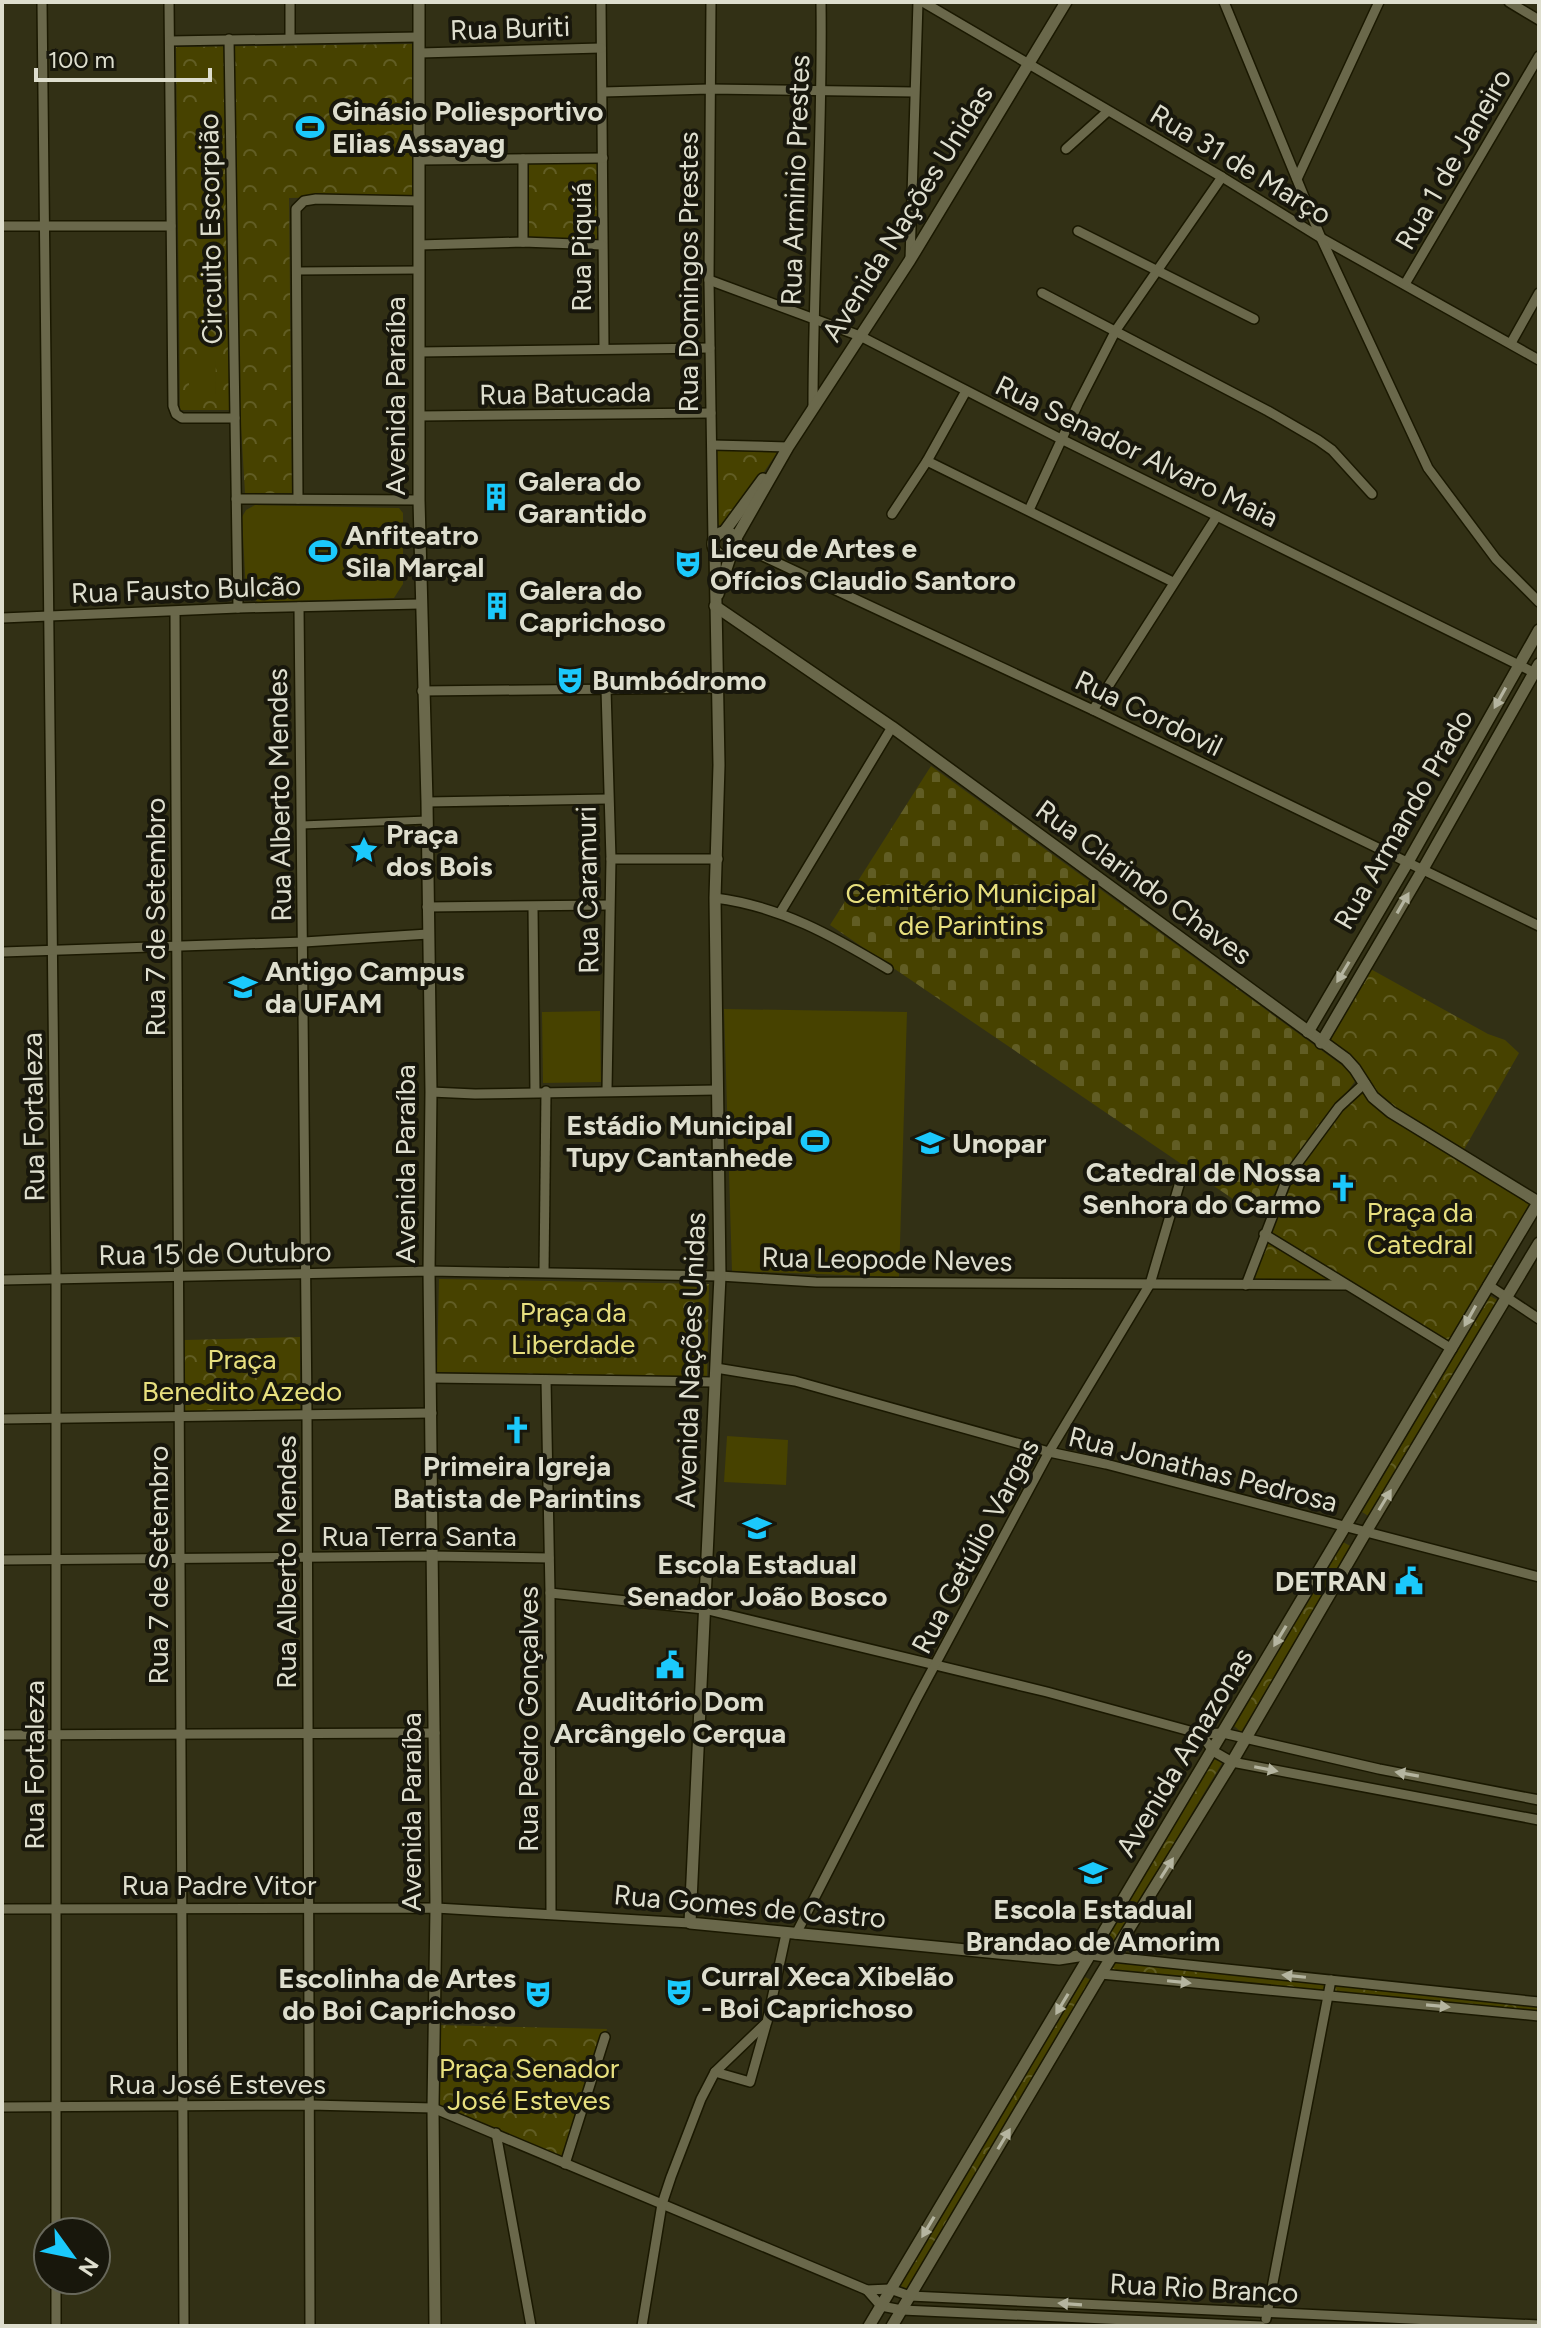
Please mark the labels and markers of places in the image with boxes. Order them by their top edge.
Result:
place label: Ginásio Poliesportivo Elias Assayag [332,94,604,160]
sports icon: Ginásio Poliesportivo Elias Assayag [295,112,325,142]
place label: Galera do Garantido [518,464,647,530]
building icon: Galera do Garantido [481,482,511,512]
place label: Anfiteatro Sila Marçal [345,518,484,584]
place label: Liceu de Artes e Ofícios Claudio Santoro [710,531,1016,597]
sports icon: Anfiteatro Sila Marçal [308,536,338,566]
theatre icon: Liceu de Artes e Ofícios Claudio Santoro [673,549,703,579]
place label: Galera do Caprichoso [519,573,666,639]
building icon: Galera do Caprichoso [482,591,512,621]
place label: Bumbódromo [592,663,767,697]
theatre icon: Bumbódromo [555,665,585,695]
place label: Praça dos Bois [386,817,492,883]
place icon: Praça dos Bois [349,835,379,865]
place label: Antigo Campus da UFAM [265,954,465,1020]
school or university icon: Antigo Campus da UFAM [228,972,258,1002]
place label: Estádio Municipal Tupy Cantanhede [566,1108,793,1174]
sports icon: Estádio Municipal Tupy Cantanhede [800,1126,830,1156]
place label: Unopar [952,1126,1047,1160]
school or university icon: Unopar [915,1128,945,1158]
place label: Catedral de Nossa Senhora do Carmo [1082,1155,1321,1221]
church icon: Catedral de Nossa Senhora do Carmo [1328,1173,1358,1203]
church icon: Primeira Igreja Batista de Parintins [502,1415,532,1445]
place label: Primeira Igreja Batista de Parintins [393,1449,641,1515]
school or university icon: Escola Estadual Senador João Bosco [742,1513,772,1543]
place label: Escola Estadual Senador João Bosco [627,1547,888,1613]
place label: DETRAN [1275,1564,1387,1598]
public building icon: DETRAN [1394,1566,1424,1596]
public building icon: Auditório Dom Arcângelo Cerqua [655,1650,685,1680]
place label: Auditório Dom Arcângelo Cerqua [554,1684,786,1750]
school or university icon: Escola Estadual Brandao de Amorim [1078,1858,1108,1888]
place label: Escola Estadual Brandao de Amorim [966,1892,1220,1958]
place label: Curral Xeca Xibelão - Boi Caprichoso [701,1959,954,2025]
place label: Escolinha de Artes do Boi Caprichoso [278,1961,516,2027]
theatre icon: Curral Xeca Xibelão - Boi Caprichoso [664,1977,694,2007]
theatre icon: Escolinha de Artes do Boi Caprichoso [523,1979,553,2009]

